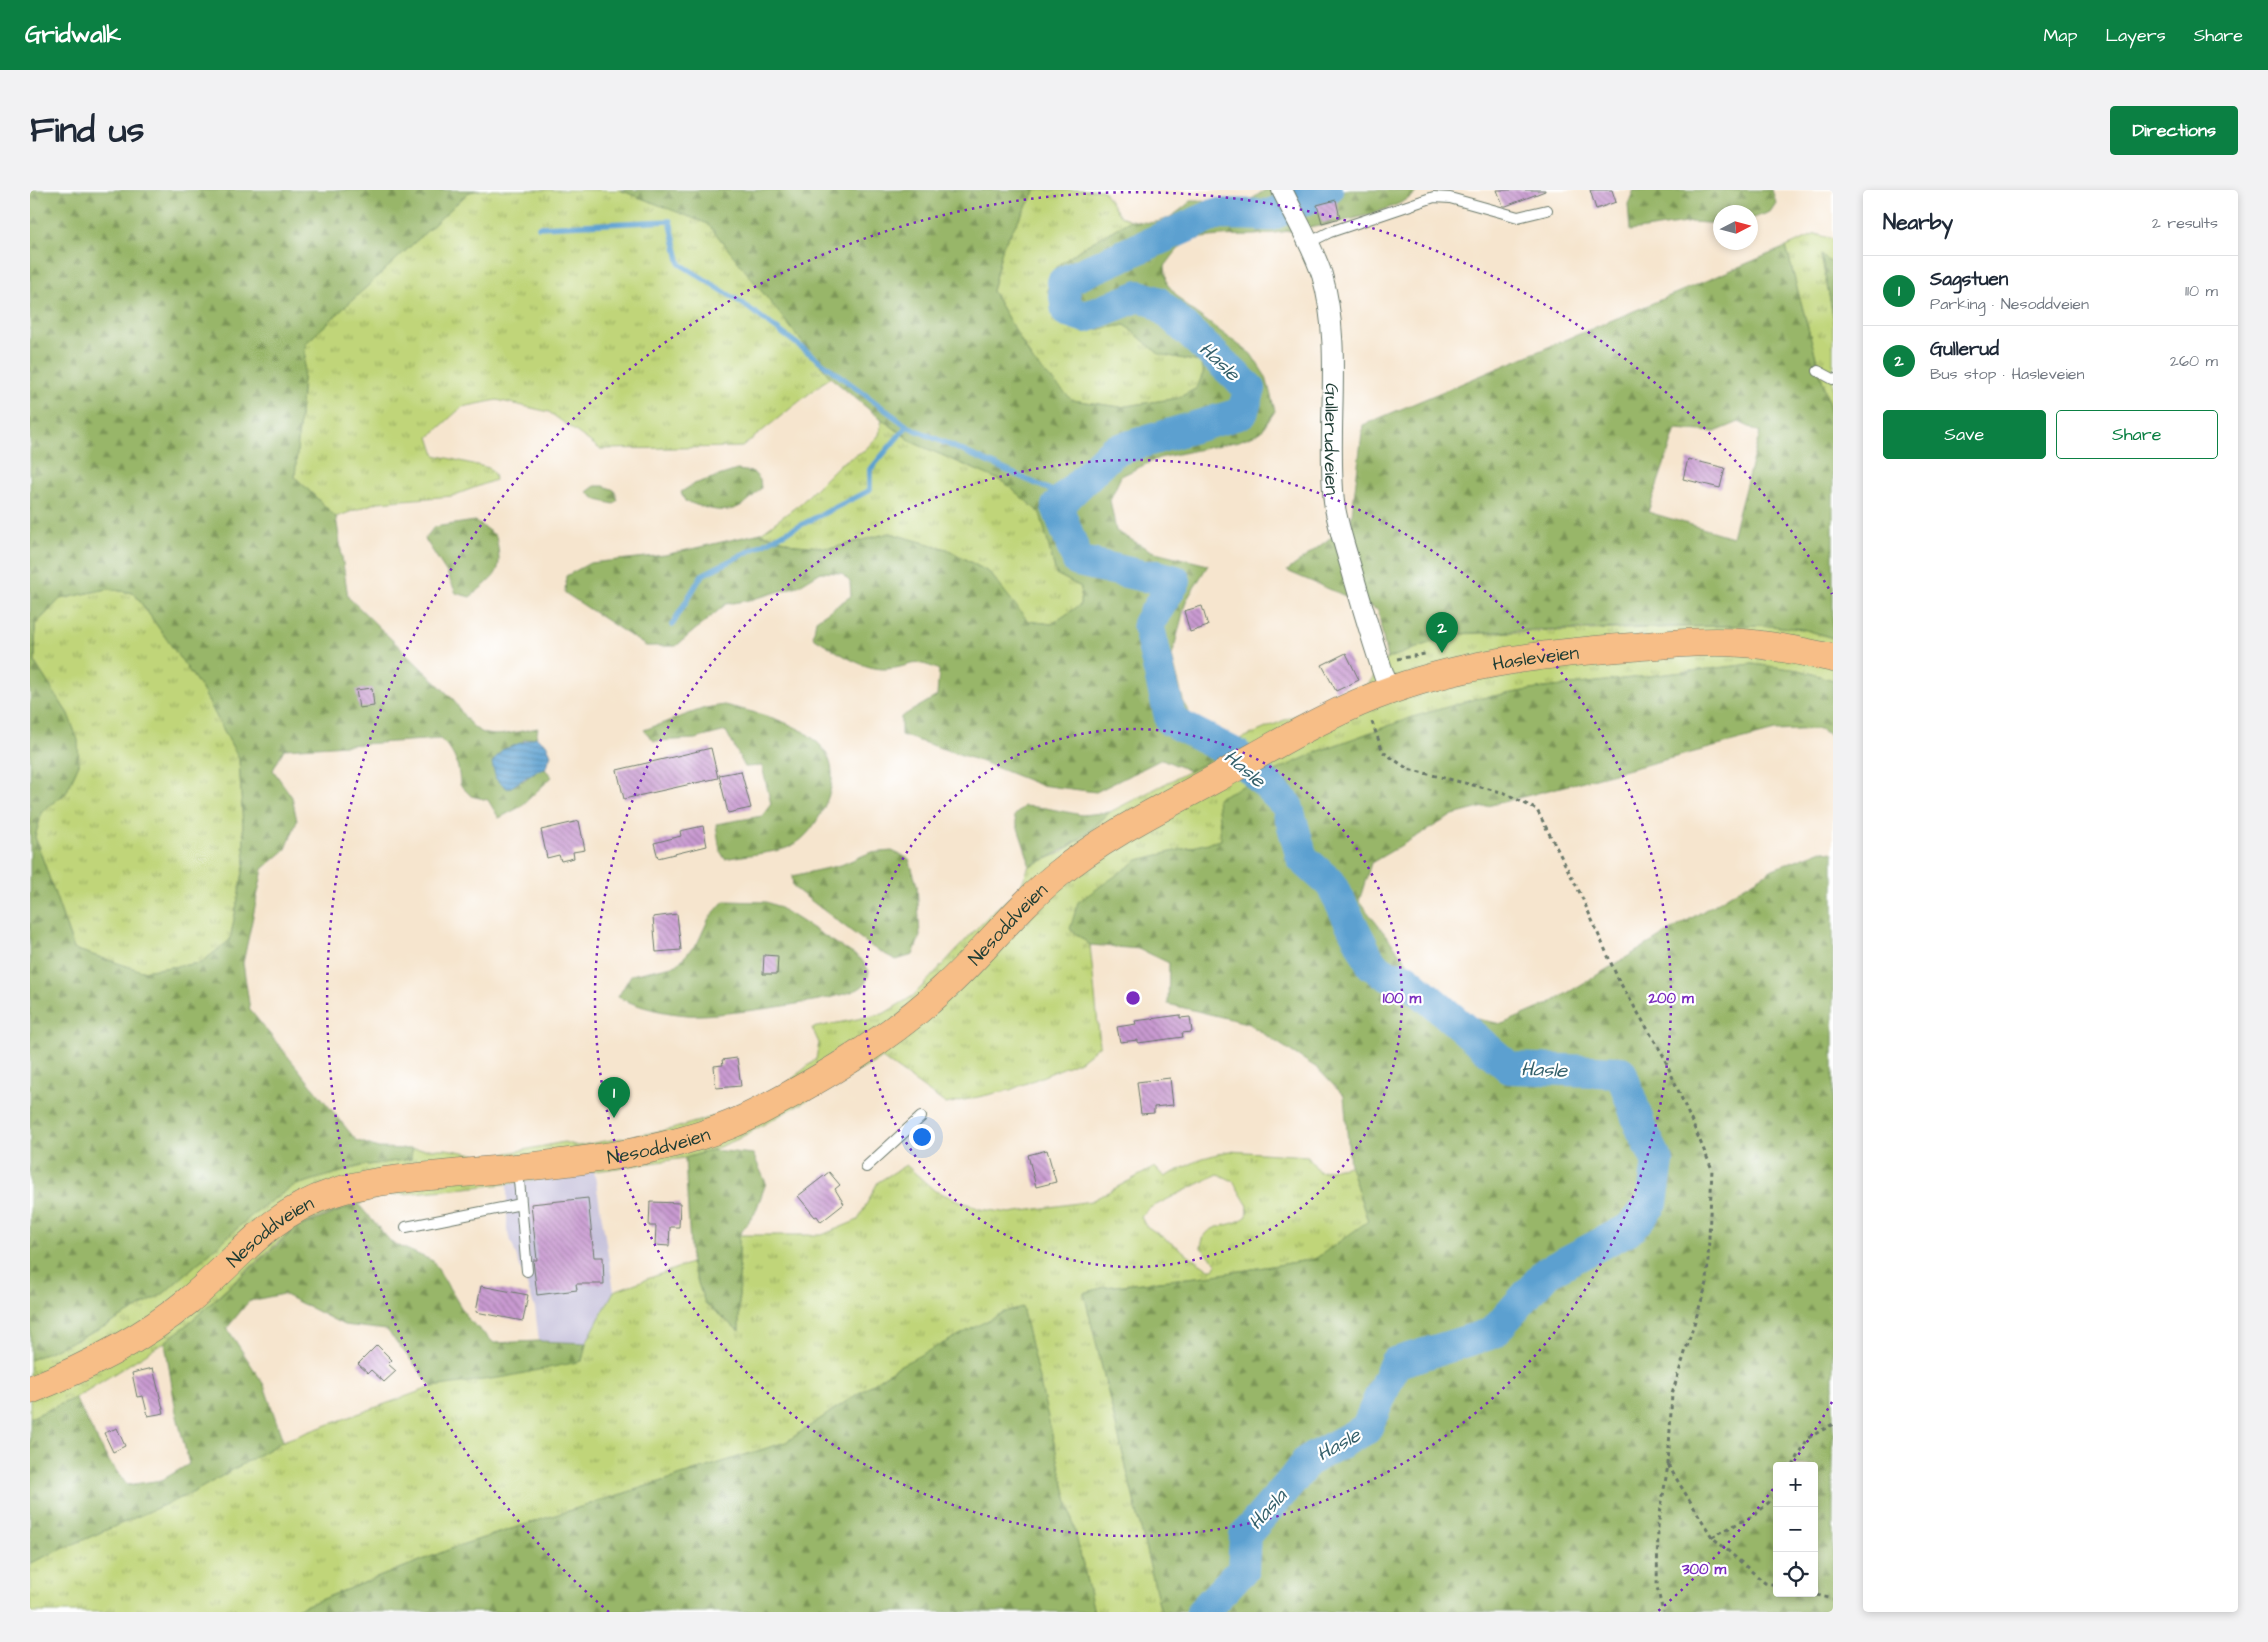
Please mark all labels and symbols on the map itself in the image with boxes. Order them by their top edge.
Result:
north arrow [1713,205,1758,250]
water label: Hasle [1193,336,1247,389]
street label: Gullerudveien [1317,383,1345,496]
pin: 2 [1426,612,1458,653]
street label: Hasleveien [1491,640,1580,678]
water label: Hasle [1218,743,1272,795]
street label: Nesoddveien [962,877,1054,972]
text: 100 m [1383,988,1422,1009]
text: 200 m [1647,988,1694,1009]
centre of rings [1124,989,1142,1007]
water label: Hasle [1520,1055,1569,1085]
pin: 1 [598,1077,630,1118]
street label: Nesoddveien [605,1121,714,1172]
your location [909,1124,935,1150]
street label: Nesoddveien [221,1190,319,1274]
water label: Hasle [1311,1421,1367,1468]
water label: Hasla [1242,1483,1294,1536]
text: 300 m [1681,1559,1726,1580]

